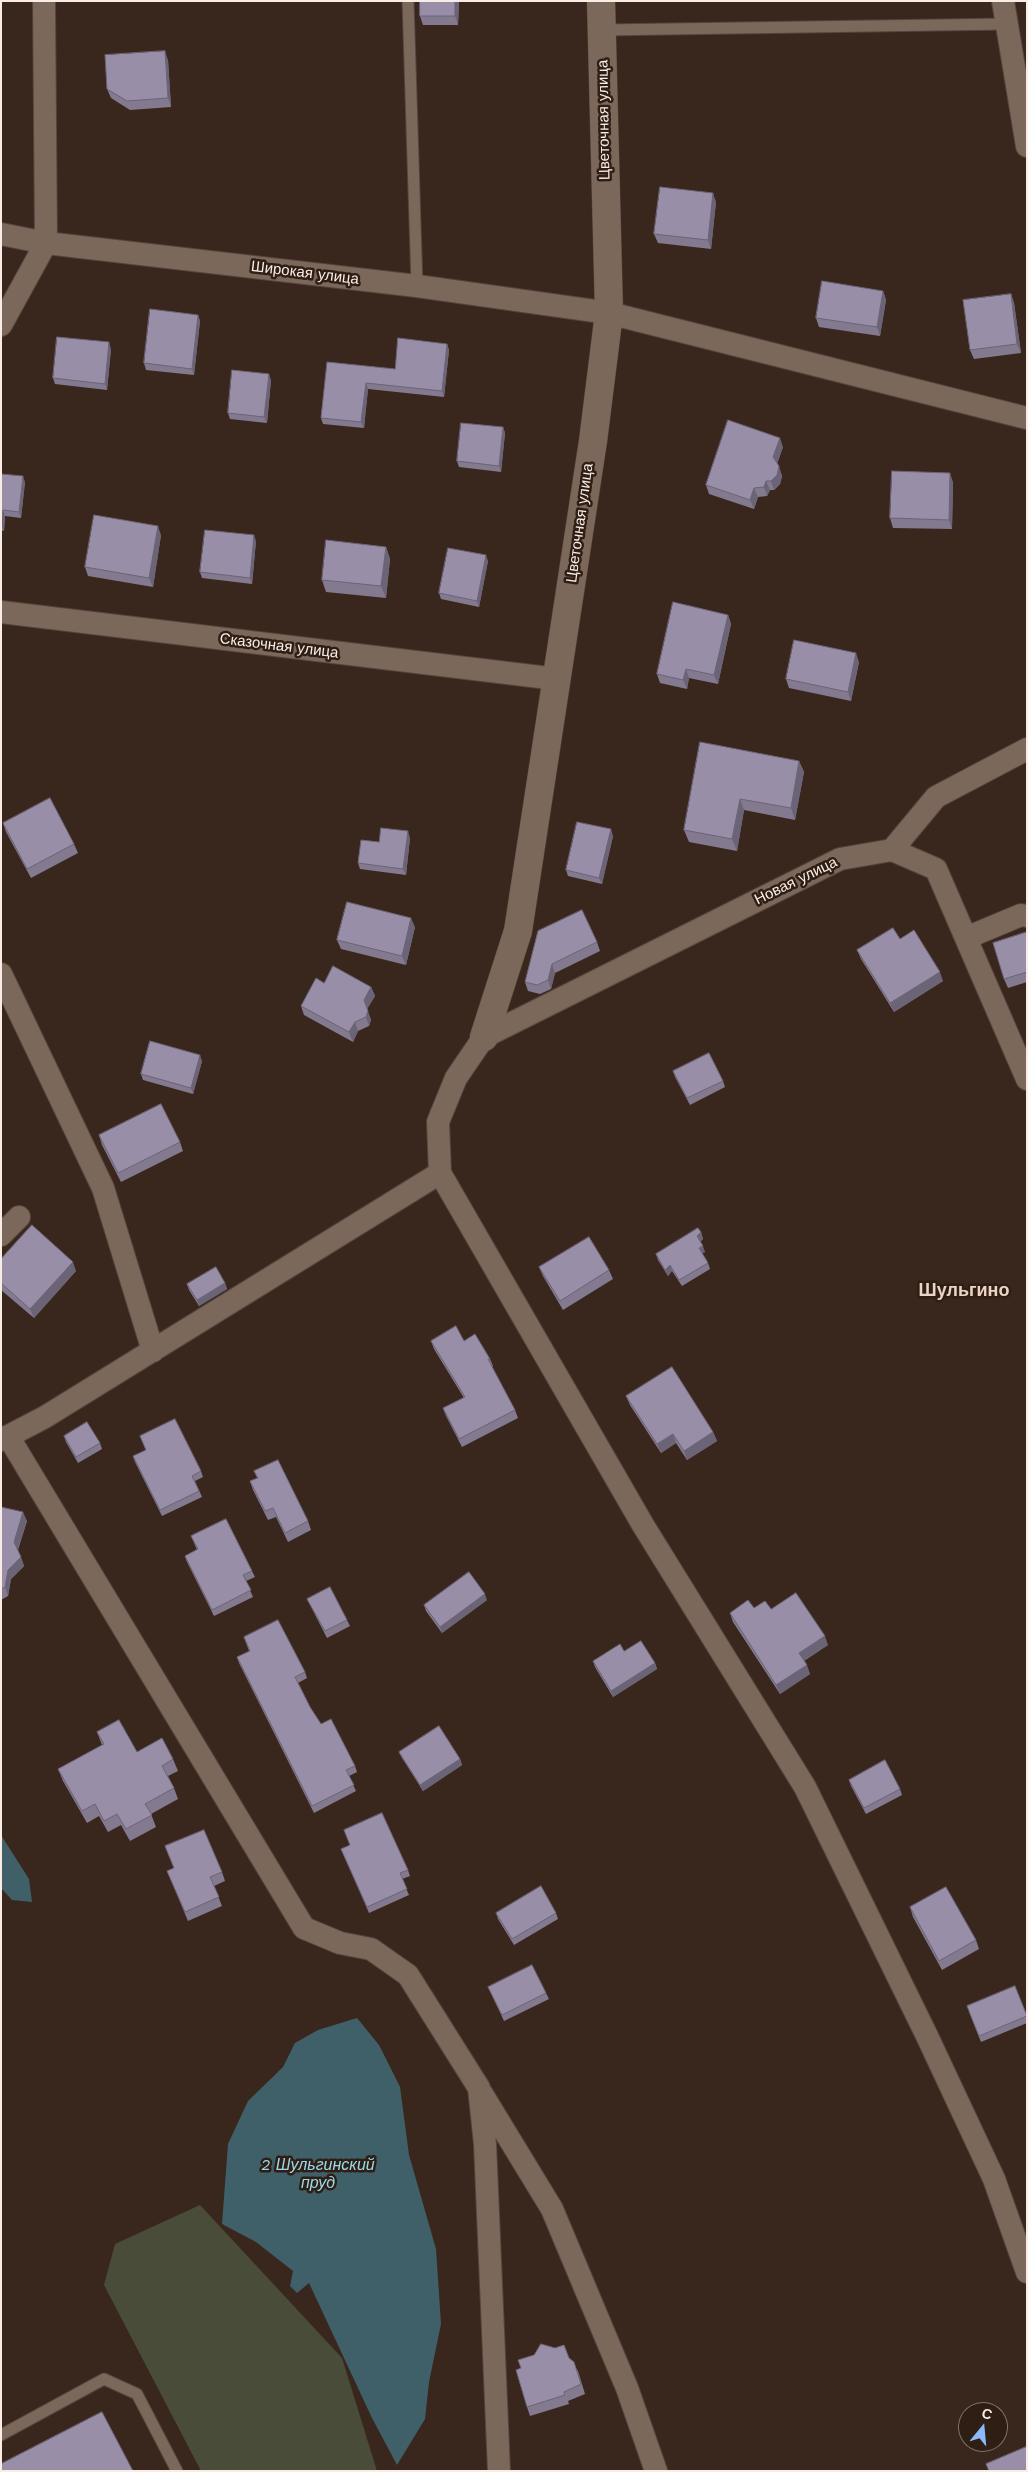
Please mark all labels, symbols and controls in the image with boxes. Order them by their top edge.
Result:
street label: Цветочная улица [594,60,614,180]
street label: Широкая улица [250,257,360,289]
street label: Цветочная улица [563,462,597,584]
street label: Сказочная улица [219,630,339,662]
street label: Новая улица [752,853,840,909]
district label: Шульгино [919,1280,1009,1302]
water label: 2 Шульгинский пруд [261,2155,375,2193]
north arrow [958,2402,1008,2452]
text: С [980,2404,994,2423]

